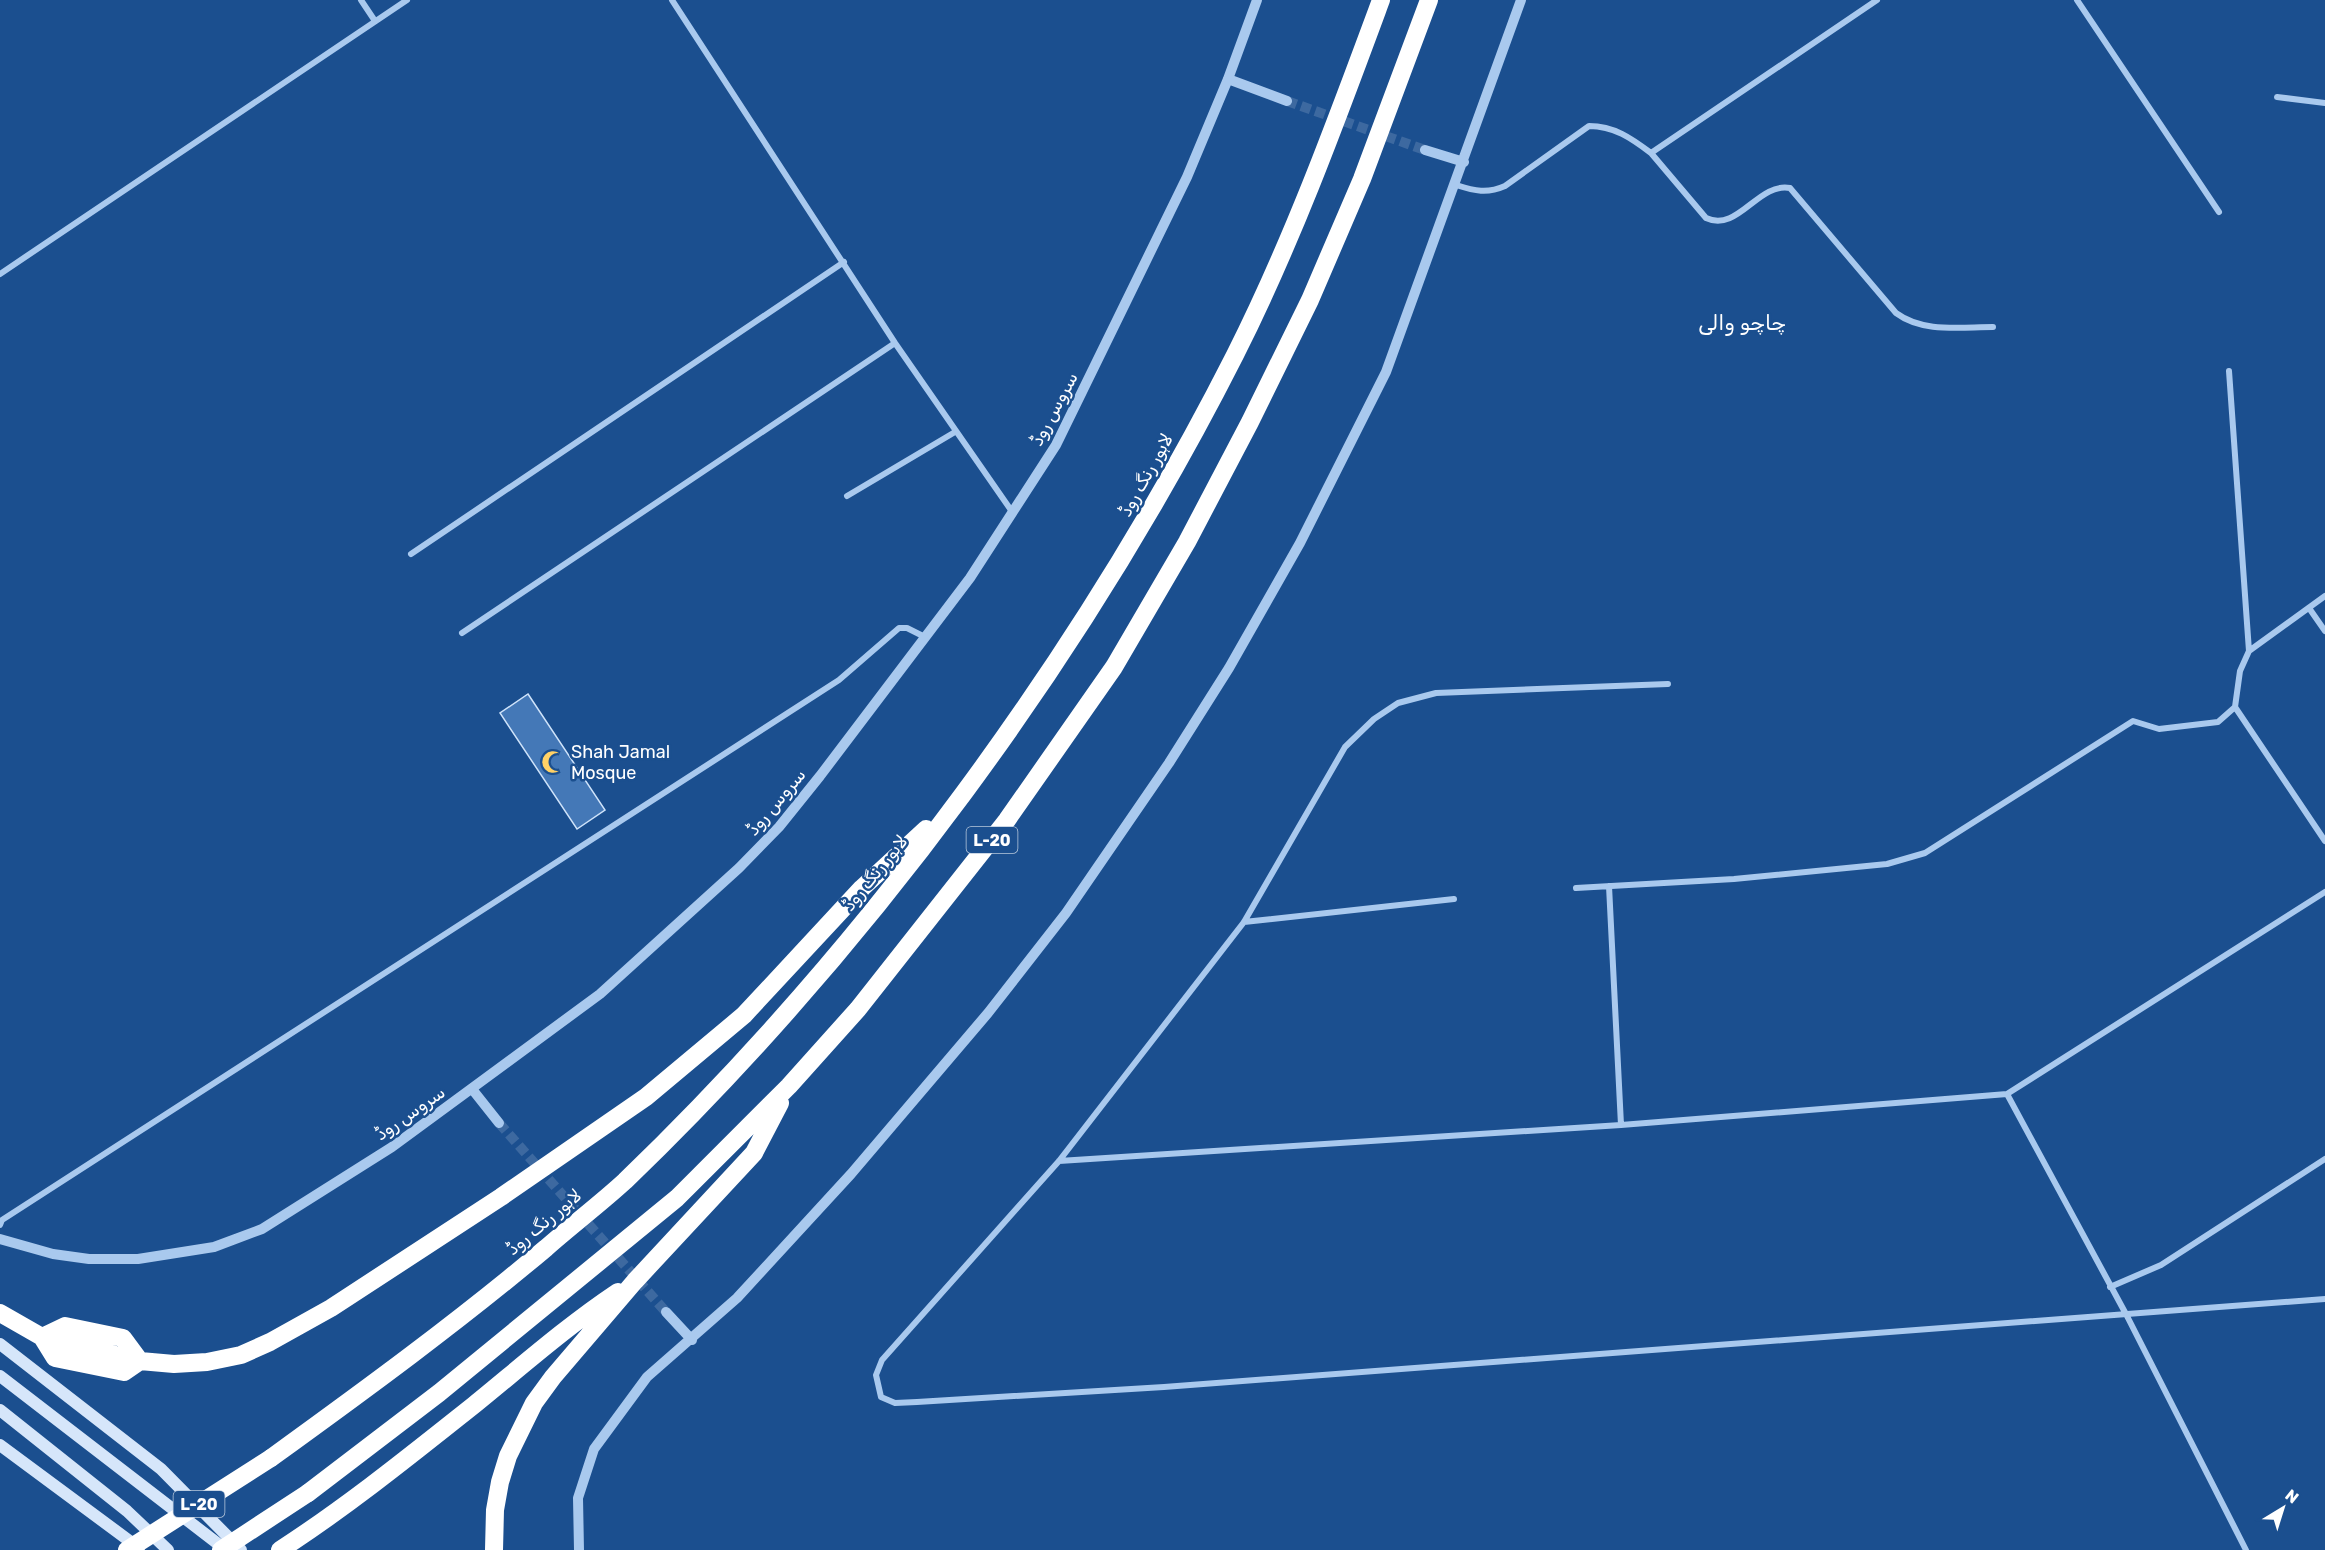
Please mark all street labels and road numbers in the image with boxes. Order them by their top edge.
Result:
street label: سروس روڈ [1025,368,1083,450]
street label: لاہور رنگ روڈ [1114,430,1178,520]
street label: سروس روڈ [742,764,810,840]
road number: L-20 [966,827,1018,853]
street label: لاہور رنگ روڈ [838,831,912,915]
street label: سروس روڈ [371,1081,449,1145]
street label: لاہور رنگ روڈ [502,1184,586,1260]
road number: L-20 [174,1491,224,1517]

